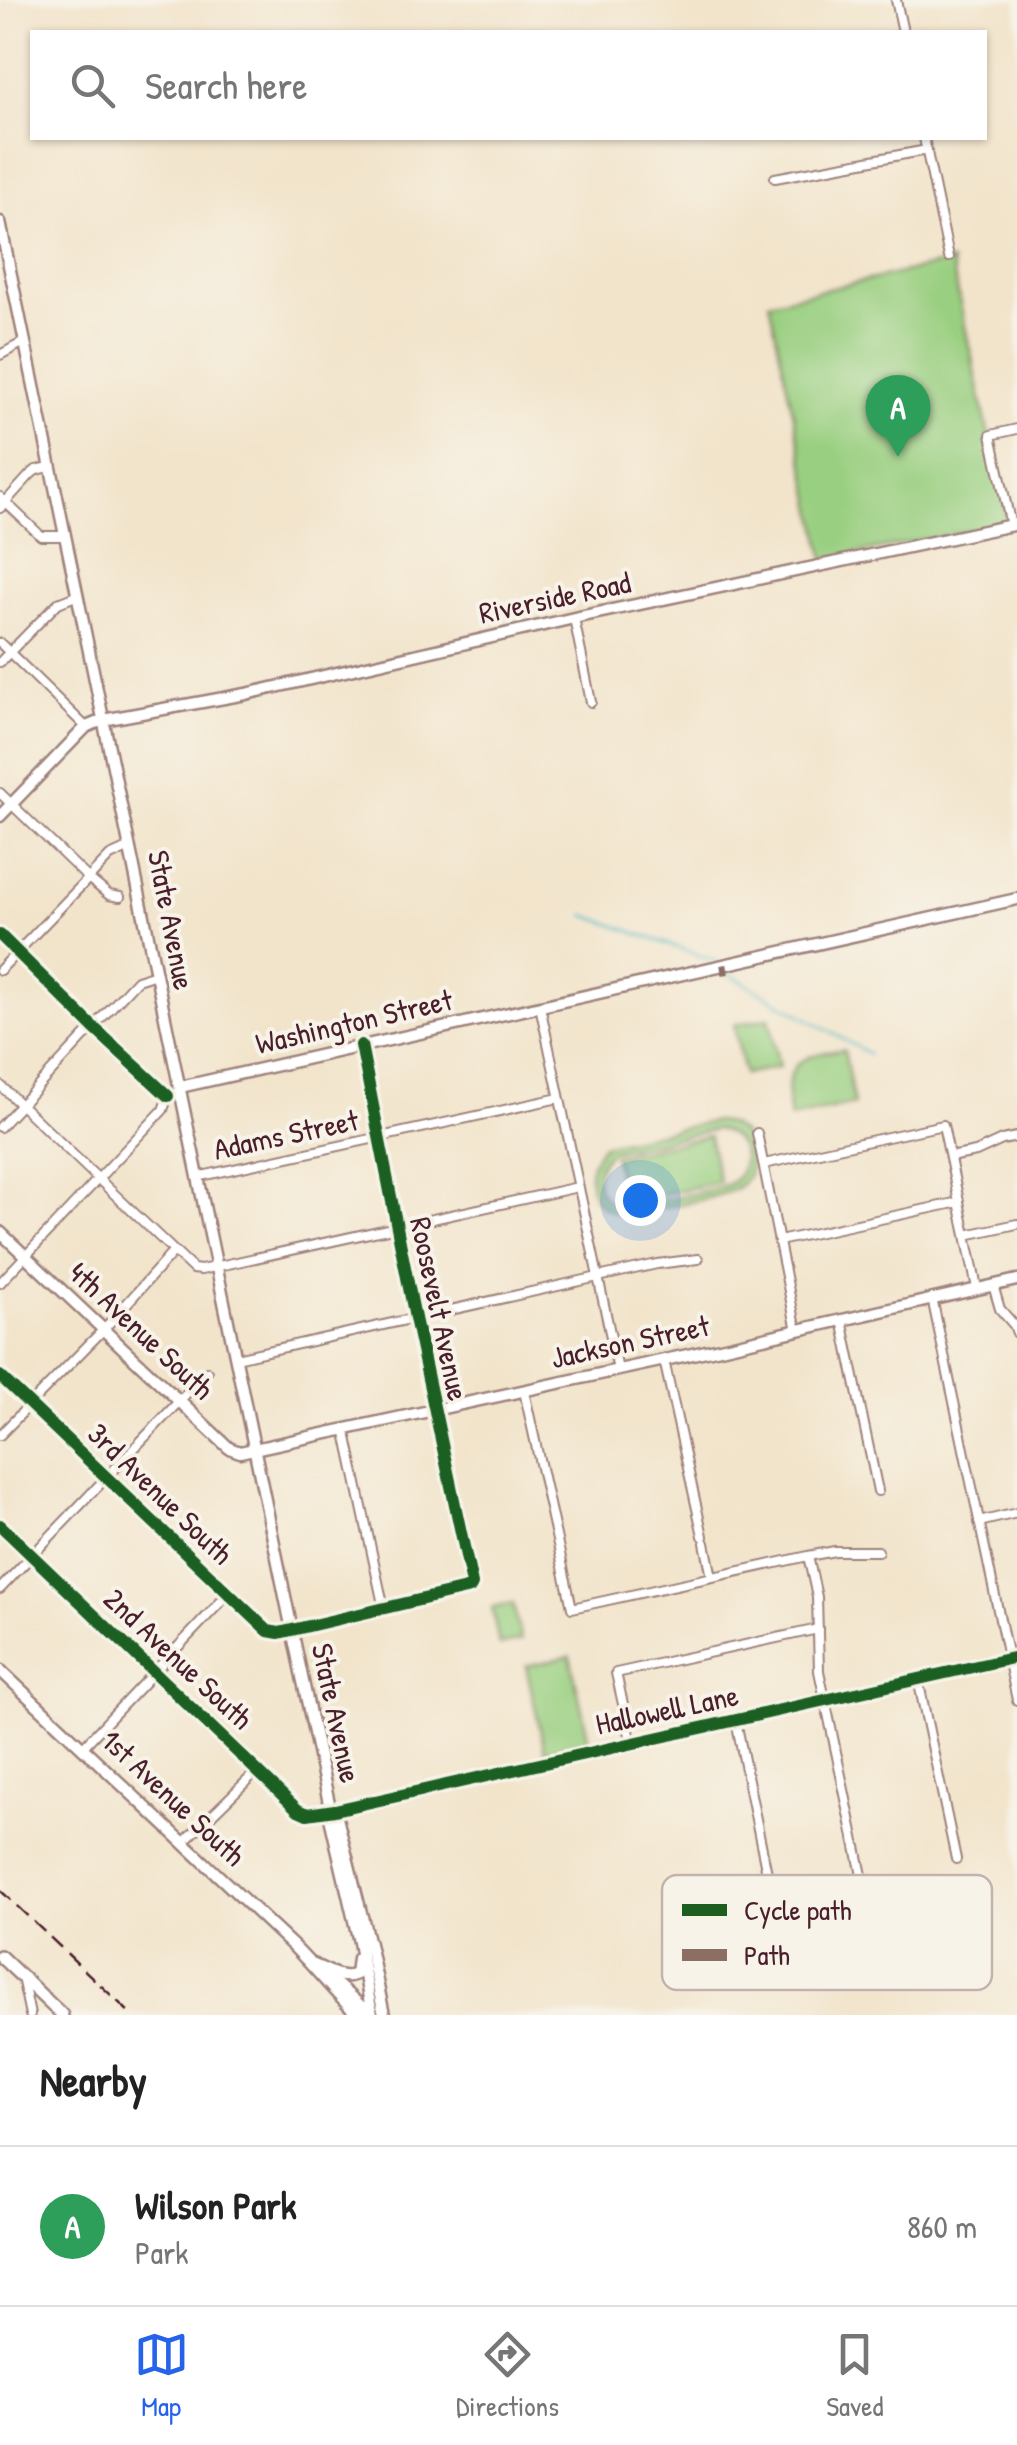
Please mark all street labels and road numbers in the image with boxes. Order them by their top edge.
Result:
street label: Riverside Road [475,561,634,633]
street label: State Avenue [139,847,205,993]
street label: Washington Street [251,979,457,1063]
street label: Adams Street [210,1099,362,1169]
street label: Roosevelt Avenue [401,1213,479,1404]
street label: 4th Avenue South [60,1253,223,1408]
street label: Jackson Street [547,1305,713,1377]
street label: 3rd Avenue South [79,1414,242,1573]
street label: 2nd Avenue South [96,1579,262,1738]
street label: State Avenue [303,1640,371,1786]
street label: Hallowell Lane [592,1674,742,1744]
street label: 1st Avenue South [93,1720,254,1874]

